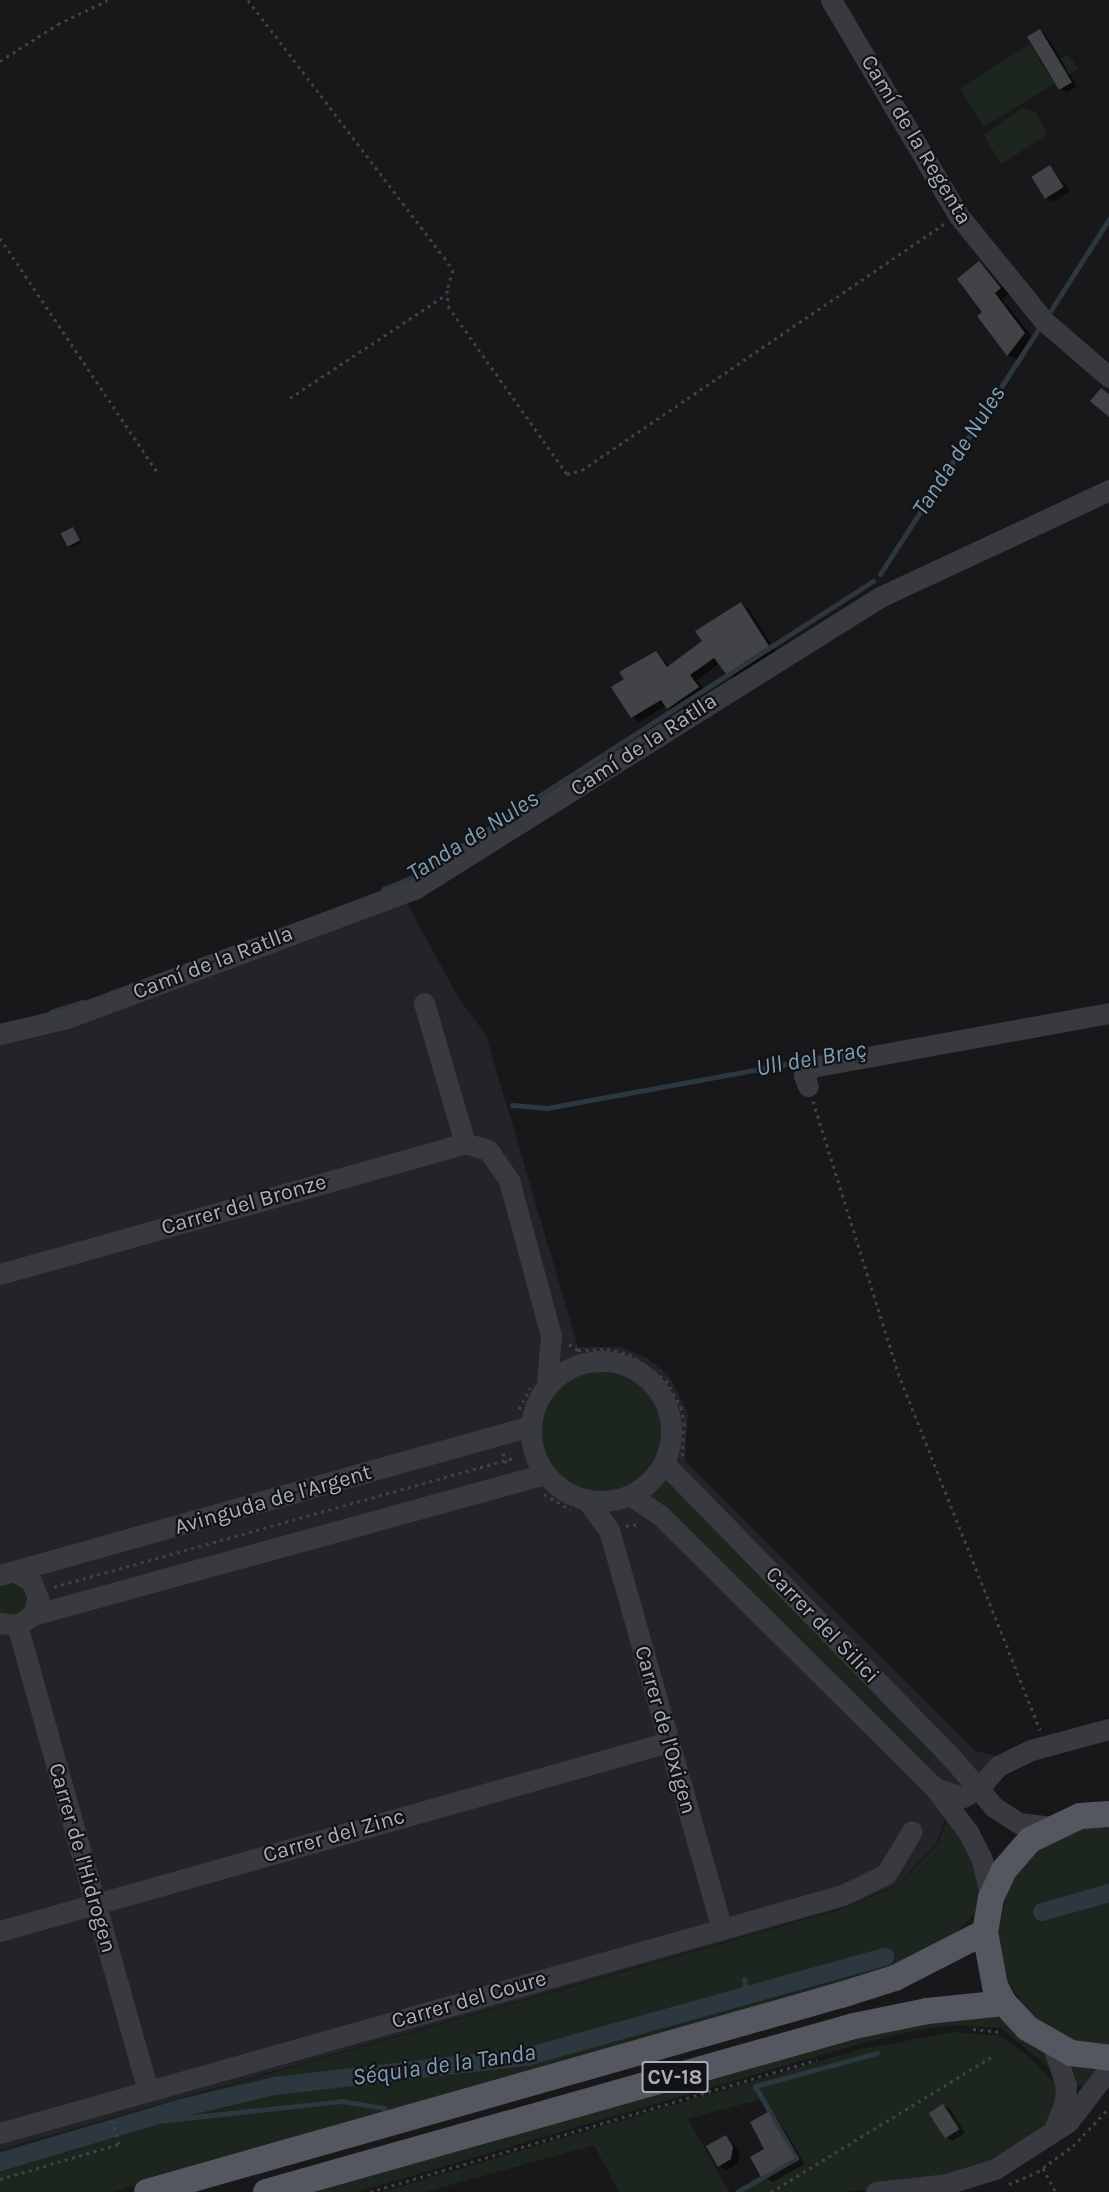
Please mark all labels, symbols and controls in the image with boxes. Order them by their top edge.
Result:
street label: Camí de la Regenta [855,50,977,230]
water label: Tanda de Nules [906,380,1012,522]
street label: Camí de la Ratlla [566,688,722,802]
water label: Tanda de Nules [402,784,544,888]
street label: Camí de la Ratlla [129,920,297,1006]
water label: Ull del Braç [754,1035,868,1083]
street label: Carrer del Bronze [158,1169,330,1241]
street label: Avinguda de l'Argent [172,1459,374,1541]
street label: Carrer del Silici [760,1561,884,1689]
street label: Carrer de l'Oxigen [628,1643,702,1817]
street label: Carrer de l'Hidrogen [42,1760,122,1956]
street label: Carrer del Zinc [260,1803,408,1869]
street label: Carrer del Coure [389,1965,549,2035]
water label: Séquia de la Tanda [350,2038,538,2092]
road number: CV-18 [640,2059,710,2095]

